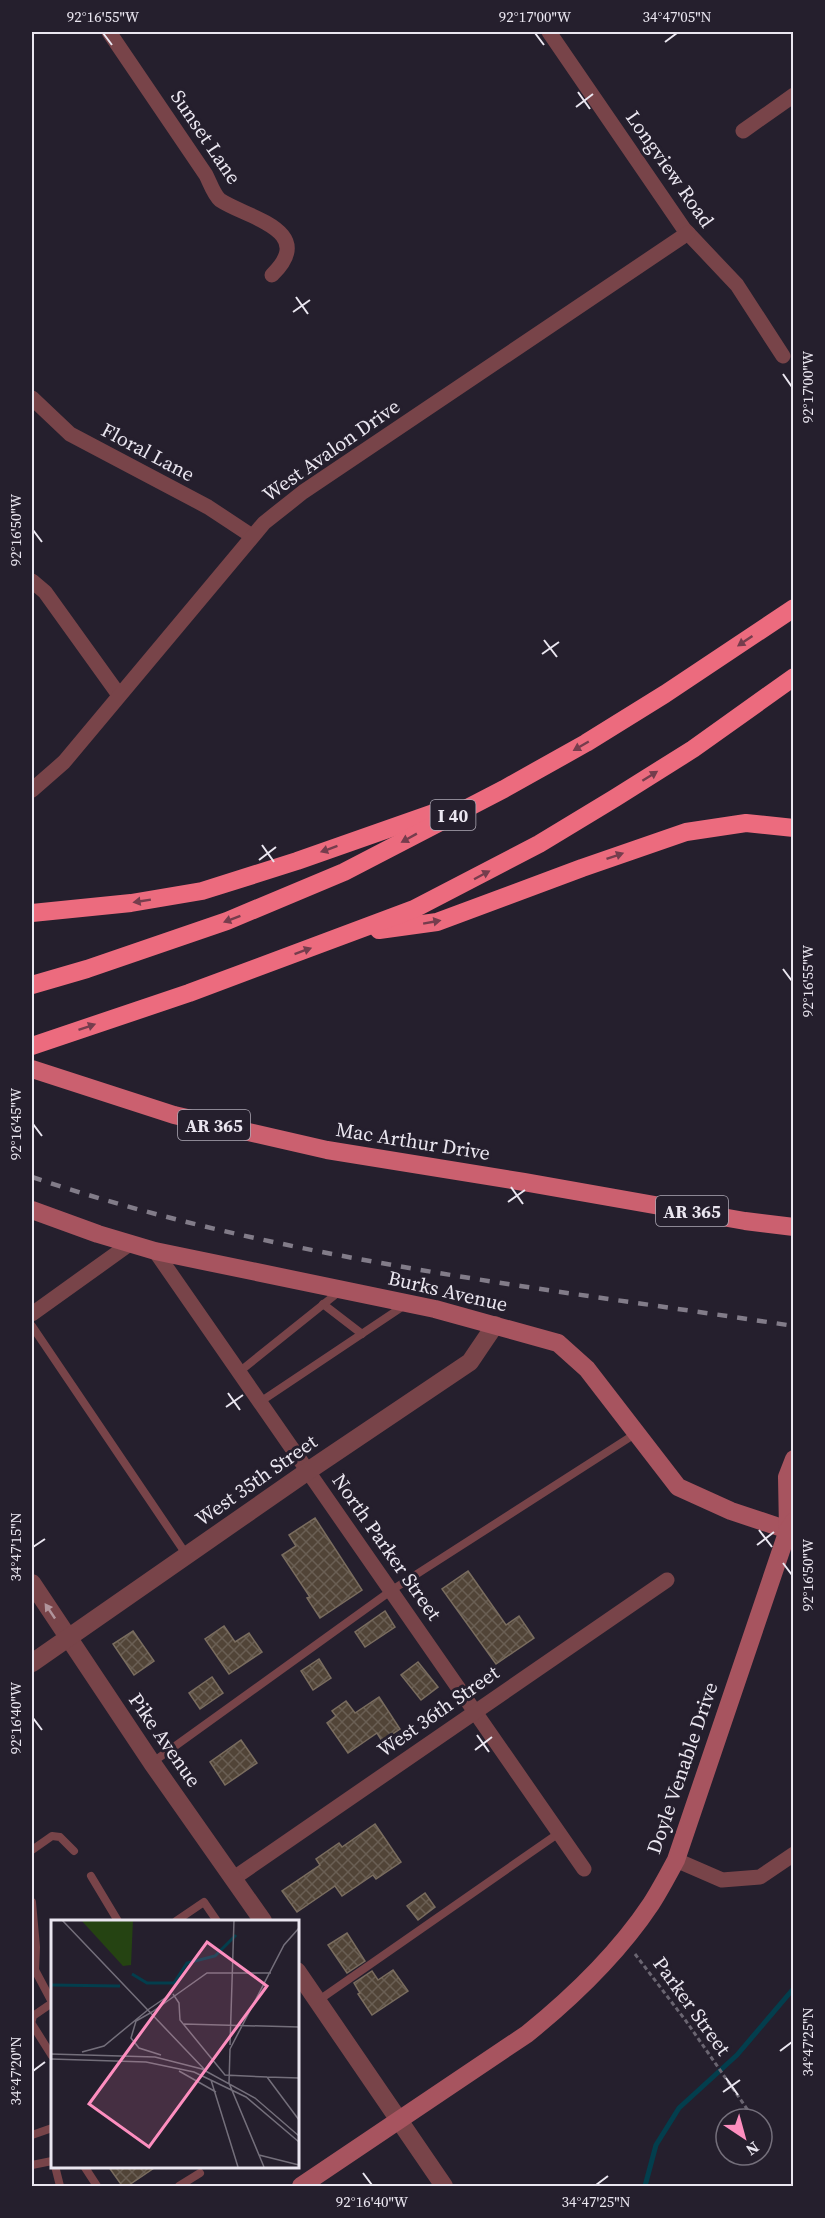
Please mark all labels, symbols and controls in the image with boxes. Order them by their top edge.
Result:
text: 92°16'55"W [67,6,140,27]
text: 92°17'00"W [499,6,572,27]
text: 34°47'05"N [642,6,712,27]
street label: Sunset Lane [164,84,248,190]
street label: Longview Road [619,105,721,234]
text: 92°17'00"W [797,350,818,423]
street label: West Avalon Drive [257,392,405,508]
street label: Floral Lane [96,416,200,488]
text: 92°16'50"W [5,493,26,566]
one-way arrow [737,635,753,646]
one-way arrow [572,741,589,751]
one-way arrow [642,770,658,781]
road number: I 40 [430,800,476,830]
one-way arrow [400,833,417,843]
one-way arrow [320,845,338,855]
one-way arrow [607,851,625,861]
one-way arrow [474,870,491,880]
one-way arrow [132,897,151,906]
one-way arrow [222,914,240,924]
one-way arrow [423,918,442,927]
text: 92°16'55"W [797,944,818,1017]
one-way arrow [294,946,312,956]
one-way arrow [78,1022,96,1032]
text: 92°16'45"W [5,1087,26,1160]
road number: AR 365 [178,1110,250,1140]
street label: Mac Arthur Drive [334,1115,492,1167]
road number: AR 365 [656,1196,728,1226]
street label: Burks Avenue [385,1264,511,1318]
street label: West 35th Street [190,1427,323,1532]
street label: North Parker Street [326,1468,448,1626]
text: 34°47'15"N [5,1512,26,1582]
text: 92°16'50"W [797,1538,818,1611]
one-way arrow [45,1603,56,1619]
street label: West 36th Street [372,1658,505,1763]
street label: Doyle Venable Drive [639,1678,725,1858]
text: 92°16'40"W [5,1681,26,1754]
street label: Pike Avenue [122,1687,208,1793]
inset map [51,1920,298,2167]
street label: Parker Street [647,1951,738,2061]
text: 34°47'25"N [797,2007,818,2077]
text: 34°47'20"N [5,2036,26,2106]
north arrow [714,2107,774,2167]
text: N [741,2137,764,2162]
text: 92°16'40"W [336,2191,409,2212]
text: 34°47'25"N [561,2191,631,2212]

